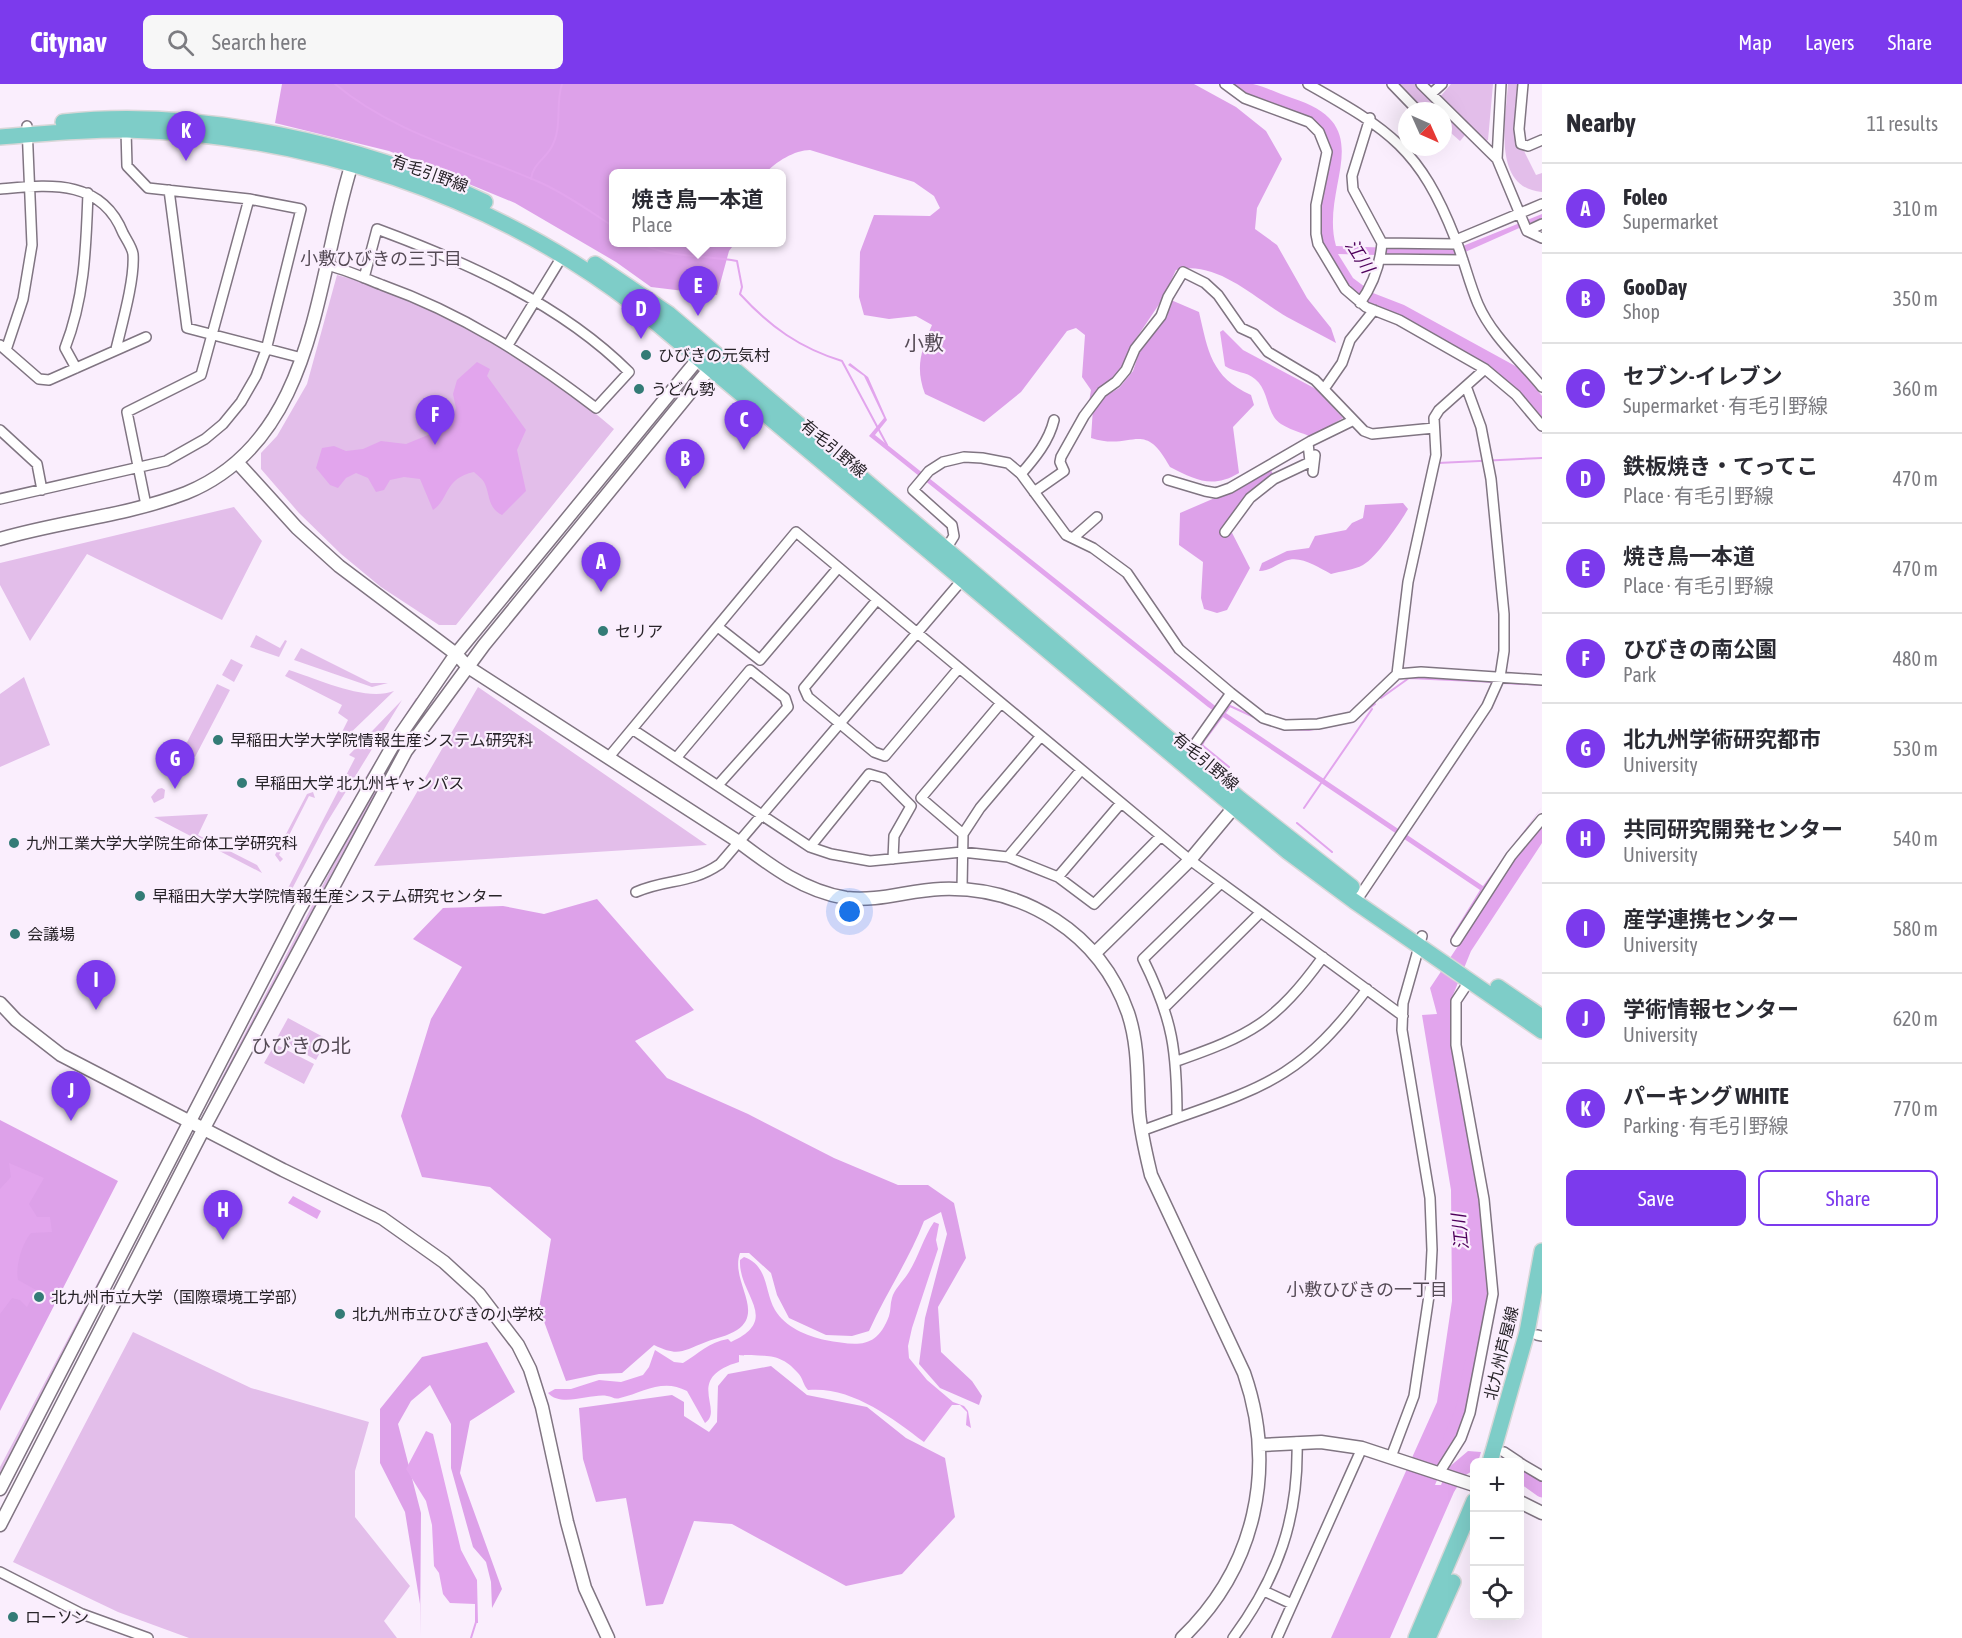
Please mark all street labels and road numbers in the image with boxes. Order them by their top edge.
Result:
street label: 有毛引野線 [389,151,471,195]
street label: 有毛引野線 [798,415,870,481]
street label: 有毛引野線 [1170,728,1242,794]
street label: 北九州芦屋線 [1481,1304,1521,1402]

